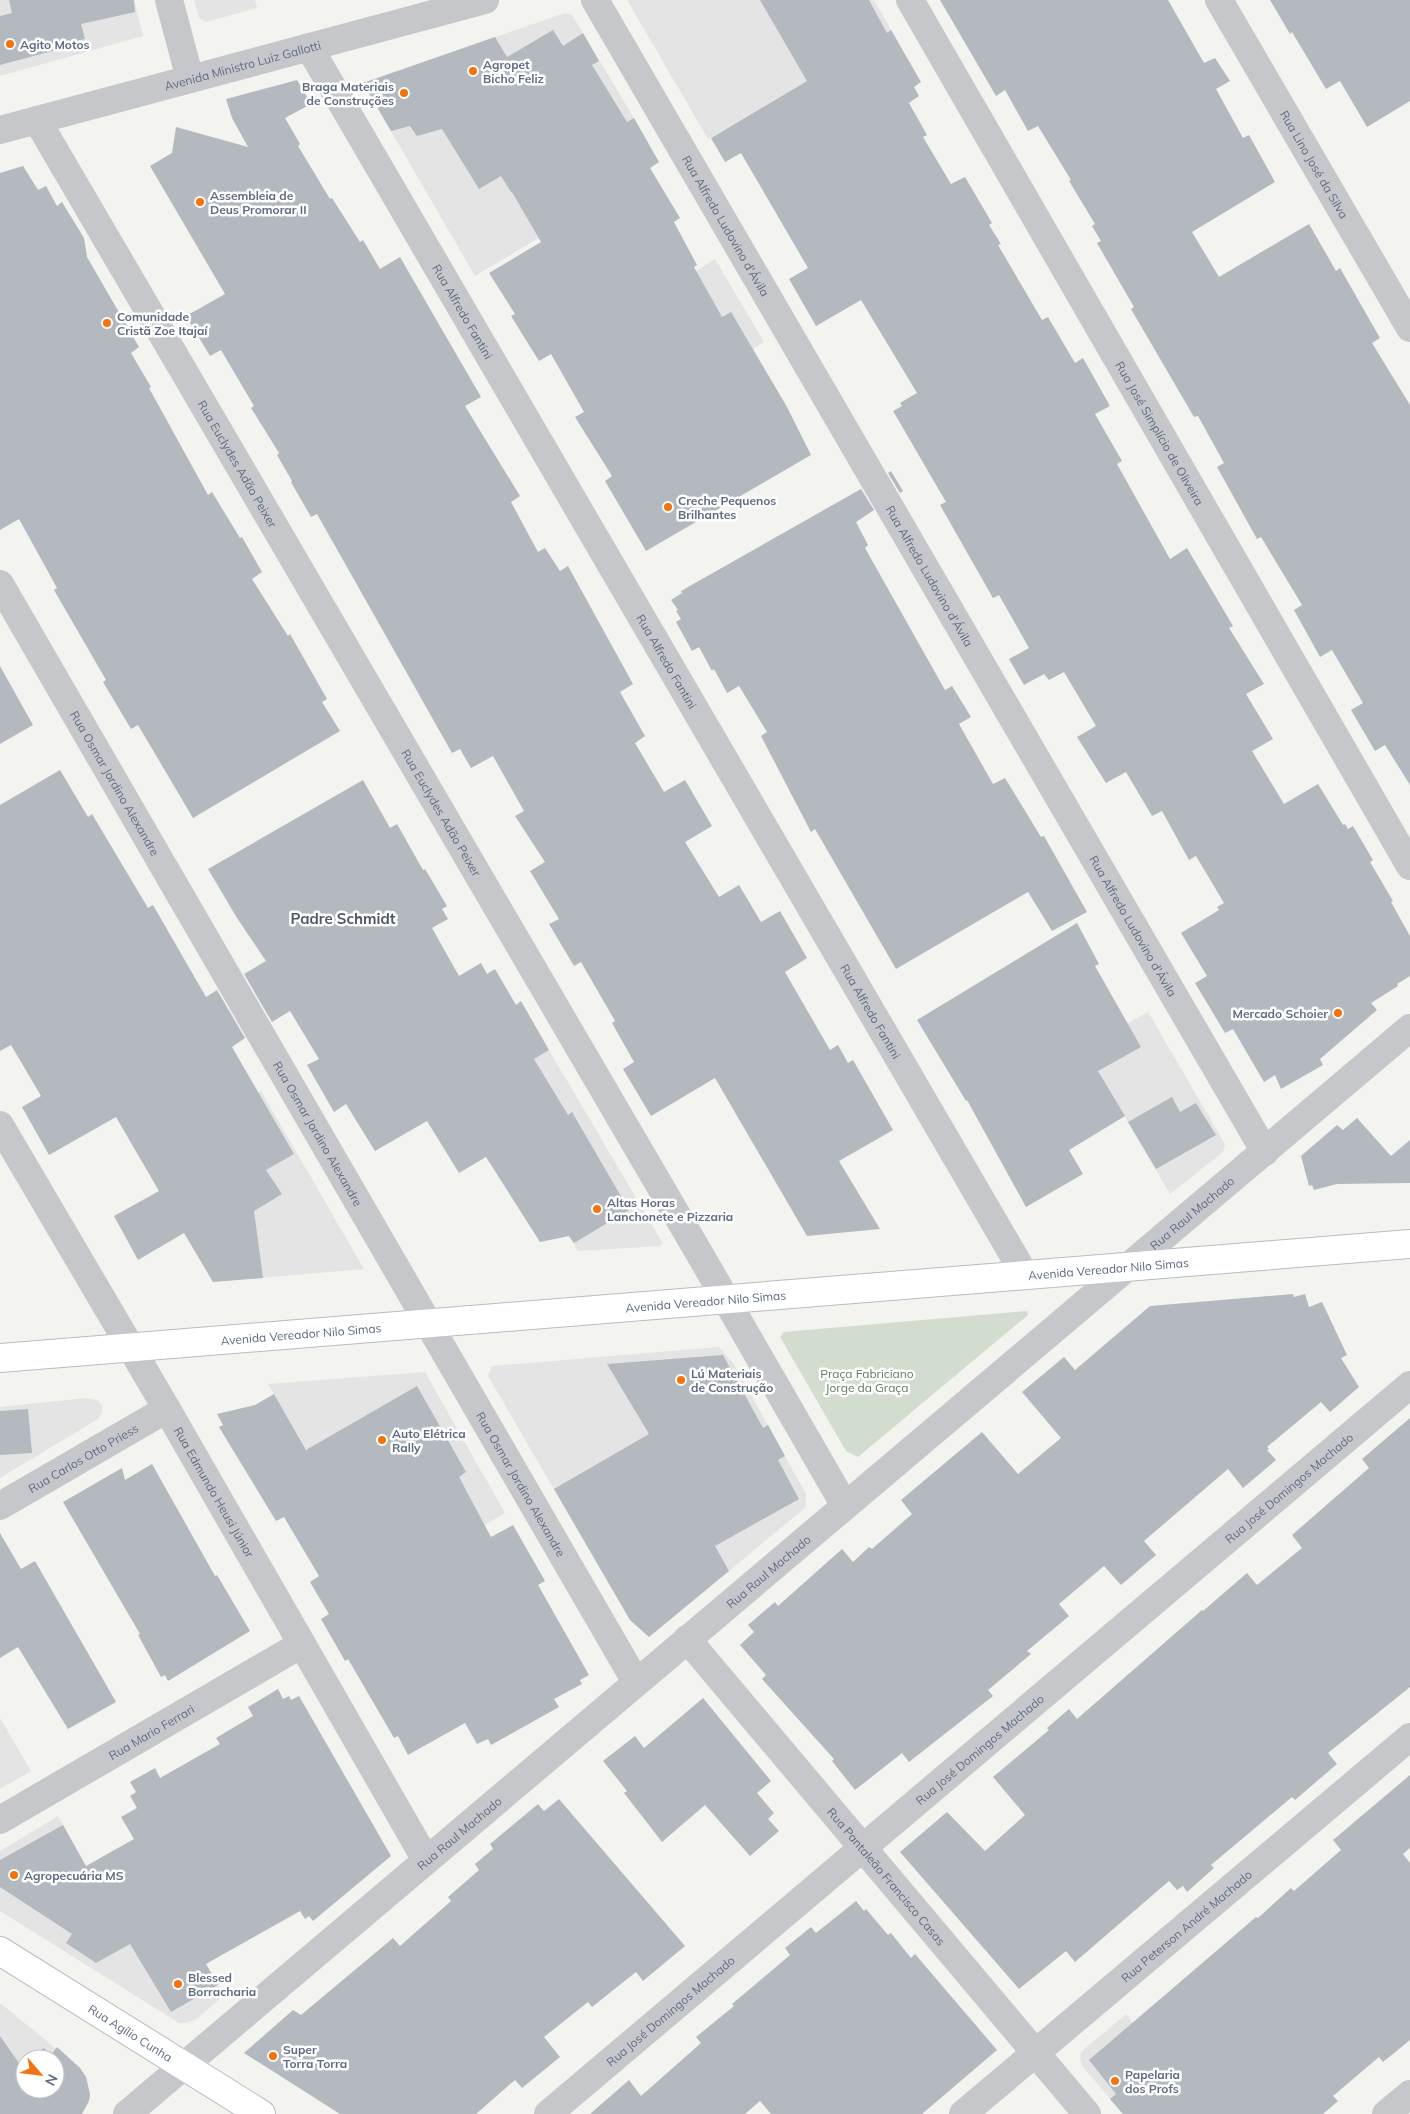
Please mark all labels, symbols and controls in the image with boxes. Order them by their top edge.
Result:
place label: Agito Motos [20,37,90,52]
street label: Avenida Ministro Luiz Gallotti [163,37,322,93]
marker: Agito Motos [4,38,16,50]
place label: Agropet Bicho Feliz [483,57,544,86]
marker: Agropet Bicho Feliz [467,65,479,77]
place label: Braga Materiais de Construções [302,79,394,108]
marker: Braga Materiais de Construções [398,87,410,99]
street label: Rua Lino José da Silva [1277,107,1352,221]
street label: Rua Alfredo Ludovino d'Ávila [679,152,773,299]
place label: Assembleia de Deus Promorar II [210,188,307,217]
marker: Assembleia de Deus Promorar II [194,196,206,208]
street label: Rua Alfredo Fantini [430,261,497,362]
place label: Comunidade Cristã Zoe Itajaí [117,309,208,338]
marker: Comunidade Cristã Zoe Itajaí [101,317,113,329]
street label: Rua José Simplício de Oliveira [1113,358,1207,508]
street label: Rua Euclydes Adão Peixer [195,397,281,530]
place label: Creche Pequenos Brilhantes [678,493,776,522]
marker: Creche Pequenos Brilhantes [662,501,674,513]
street label: Rua Alfredo Ludovino d'Ávila [883,503,977,649]
street label: Rua Alfredo Fantini [634,611,701,711]
street label: Rua Osmar Jordino Alexandre [67,708,163,858]
street label: Rua Euclydes Adão Peixer [399,746,485,879]
street label: Rua Alfredo Ludovino d'Ávila [1087,853,1180,999]
district label: Padre Schmidt [290,909,396,928]
street label: Rua Alfredo Fantini [838,961,905,1061]
place label: Mercado Schoier [1233,1006,1328,1021]
marker: Mercado Schoier [1332,1007,1344,1019]
street label: Rua Osmar Jordino Alexandre [270,1058,366,1209]
street label: Rua Raul Machado [1147,1173,1237,1253]
place label: Altas Horas Lanchonete e Pizzaria [607,1195,733,1224]
marker: Altas Horas Lanchonete e Pizzaria [591,1203,603,1215]
street label: Avenida Vereador Nilo Simas [1027,1254,1189,1282]
street label: Avenida Vereador Nilo Simas [625,1287,787,1315]
street label: Avenida Vereador Nilo Simas [220,1320,382,1348]
place label: Lú Materiais de Construção [691,1366,773,1395]
park label: Praça Fabriciano Jorge da Graça [820,1366,914,1395]
marker: Lú Materiais de Construção [675,1374,687,1386]
street label: Rua Osmar Jordino Alexandre [473,1409,569,1559]
street label: Rua Carlos Otto Priess [25,1420,141,1496]
street label: Rua Edmundo Heusi Júnior [171,1424,258,1560]
place label: Auto Elétrica Rally [392,1426,466,1455]
street label: Rua José Domingos Machado [1221,1429,1356,1546]
marker: Auto Elétrica Rally [376,1434,388,1446]
street label: Rua Raul Machado [723,1531,813,1611]
street label: Rua José Domingos Machado [912,1691,1047,1808]
street label: Rua Mario Ferrari [106,1701,197,1763]
street label: Rua Raul Machado [414,1793,504,1873]
street label: Rua Pantaleão Francisco Casas [824,1804,949,1948]
street label: Rua Peterson André Machado [1118,1866,1255,1985]
place label: Agropecuária MS [24,1868,124,1883]
marker: Agropecuária MS [8,1869,20,1881]
street label: Rua José Domingos Machado [603,1952,737,2069]
place label: Blessed Borracharia [188,1970,256,1999]
marker: Blessed Borracharia [172,1978,184,1990]
street label: Rua Agílio Cunha [86,2001,176,2065]
place label: Super Torra Torra [283,2042,347,2071]
north arrow [15,2049,65,2099]
marker: Super Torra Torra [267,2050,279,2062]
place label: Papelaria dos Profs [1125,2067,1180,2096]
text: N [41,2071,62,2089]
marker: Papelaria dos Profs [1109,2075,1121,2087]

